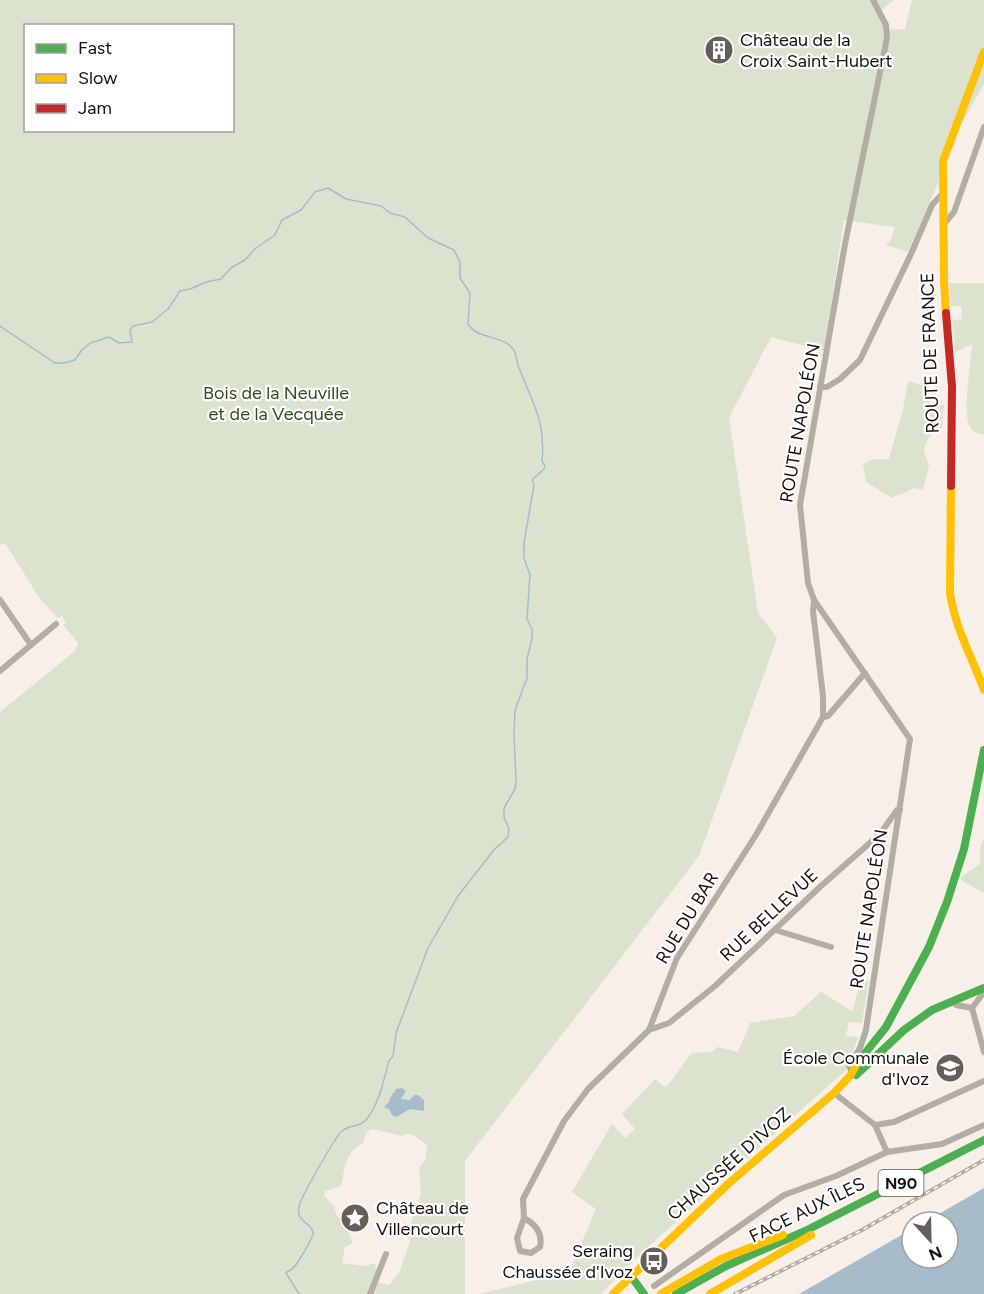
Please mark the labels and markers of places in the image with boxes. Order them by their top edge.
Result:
place label: Château de la Croix Saint-Hubert [740,29,892,72]
building icon: Château de la Croix Saint-Hubert [703,34,735,66]
place label: École Communale d'Ivoz [783,1047,929,1090]
school or university icon: École Communale d'Ivoz [934,1052,966,1084]
place label: Château de Villencourt [376,1197,469,1240]
place icon: Château de Villencourt [339,1202,371,1234]
place label: Seraing Chaussée d'Ivoz [502,1240,633,1283]
bus stop icon: Seraing Chaussée d'Ivoz [638,1245,670,1277]

